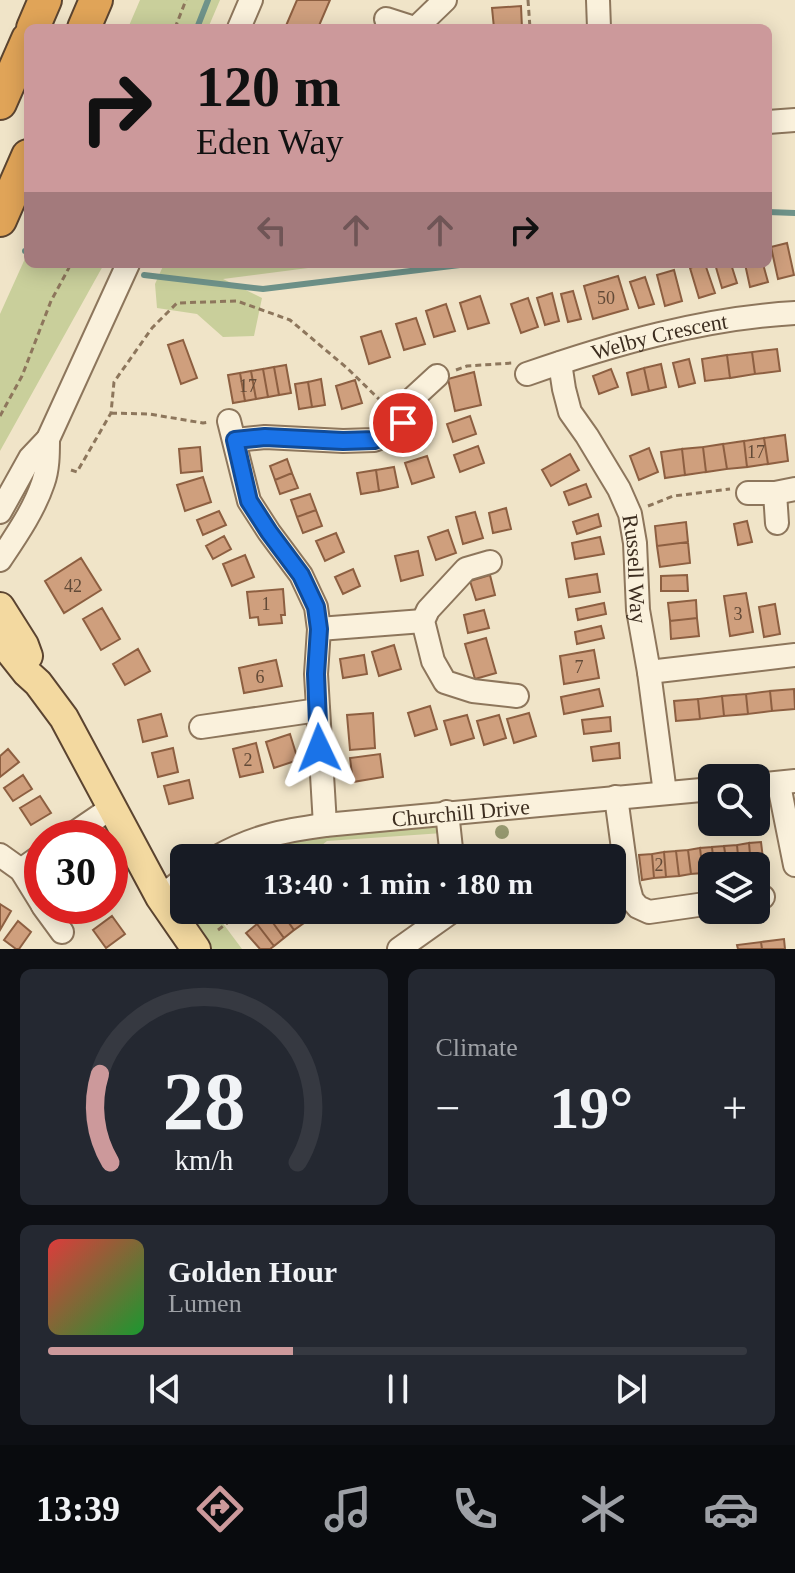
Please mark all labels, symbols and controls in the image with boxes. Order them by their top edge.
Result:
icon: right [64,56,168,160]
text: 120 m [196,56,341,118]
text: Eden Way [196,122,343,162]
icon: left [250,208,294,252]
icon: ahead [334,208,378,252]
icon: ahead [418,208,462,252]
icon: right [502,208,546,252]
house number: 50 [597,288,615,308]
street label: Welby Crescent [588,308,729,365]
house number: 17 [239,376,257,396]
pin [369,389,437,457]
icon: arrive [381,401,425,445]
house number: 17 [747,442,765,462]
street label: Russell Way [618,512,653,626]
house number: 42 [64,576,82,596]
house number: 1 [262,594,271,614]
house number: 3 [734,604,743,624]
house number: 7 [575,657,584,677]
house number: 6 [256,667,265,687]
position arrow [277,706,361,790]
house number: 2 [244,750,253,770]
map controls [698,764,770,924]
button: search [698,764,770,836]
street label: Churchill Drive [390,794,531,831]
speed limit sign: 30 [24,820,128,924]
button: layers [698,852,770,924]
house number: 2 [655,855,664,875]
text: 13:40 · 1 min · 180 m [263,867,533,900]
text: Climate [436,1033,518,1062]
text: 28 [162,1055,245,1147]
text: 19° [549,1075,633,1141]
text: − [436,1084,460,1133]
text: + [722,1084,747,1133]
text: km/h [174,1145,233,1176]
text: Golden Hour [168,1255,337,1288]
text: Lumen [168,1289,242,1318]
icon: previous [143,1367,187,1411]
icon: pause [376,1367,420,1411]
icon: next [609,1367,653,1411]
icon: directions [192,1481,248,1537]
icon: music [320,1481,376,1537]
icon: phone [447,1481,503,1537]
icon: climate [575,1481,631,1537]
icon: car [703,1481,759,1537]
text: 13:39 [36,1489,120,1529]

